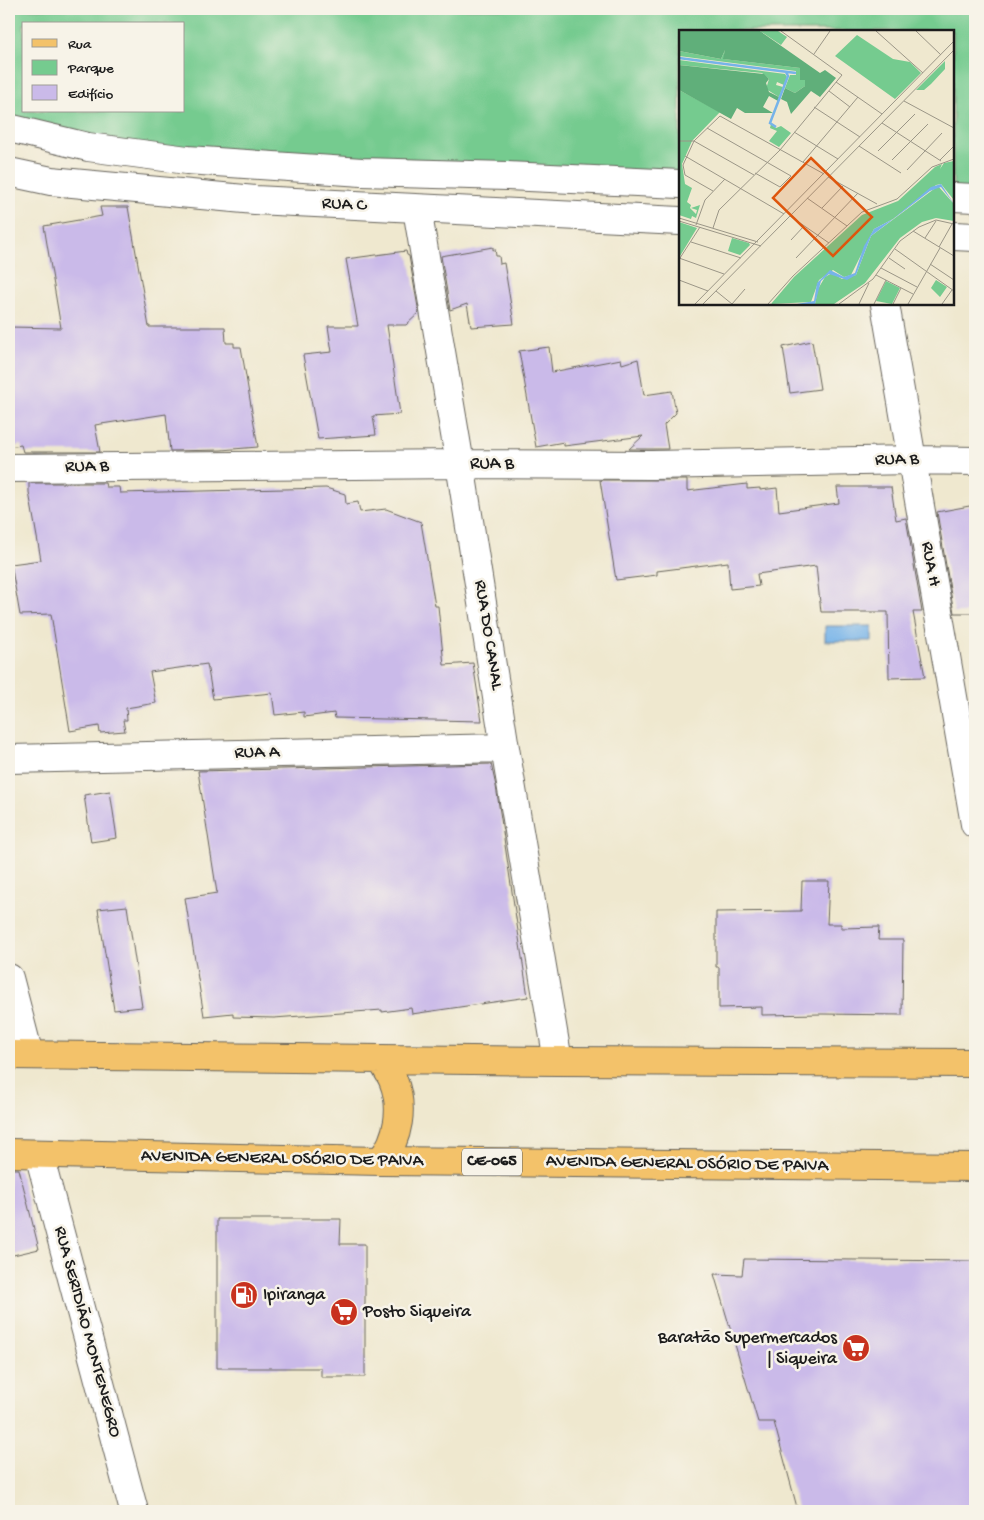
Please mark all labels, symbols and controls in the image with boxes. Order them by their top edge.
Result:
legend [22,22,185,112]
inset map [679,30,954,305]
text: Rua [68,36,92,54]
text: Parque [67,60,114,78]
text: Edifício [68,86,114,104]
street label: RUA C [321,193,368,217]
street label: RUA B [875,449,920,471]
street label: RUA B [470,454,515,475]
street label: RUA B [65,456,110,478]
street label: RUA H [916,540,944,589]
street label: RUA DO CANAL [469,579,507,693]
street label: RUA A [234,742,281,764]
street label: AVENIDA GENERAL OSÓRIO DE PAIVA [141,1146,425,1172]
road number: CE-065 [462,1148,522,1176]
street label: AVENIDA GENERAL OSÓRIO DE PAIVA [546,1151,830,1177]
street label: RUA SERIDIÃO MONTENEGRO [49,1224,125,1440]
fuel station icon: Ipiranga [229,1280,259,1310]
place label: Ipiranga [263,1285,326,1306]
supermarket icon: Posto Siqueira [329,1297,359,1327]
place label: Posto Siqueira [362,1302,472,1323]
place label: Baratão Supermercados | Siqueira [657,1328,838,1370]
supermarket icon: Baratão Supermercados | Siqueira [841,1333,871,1363]

